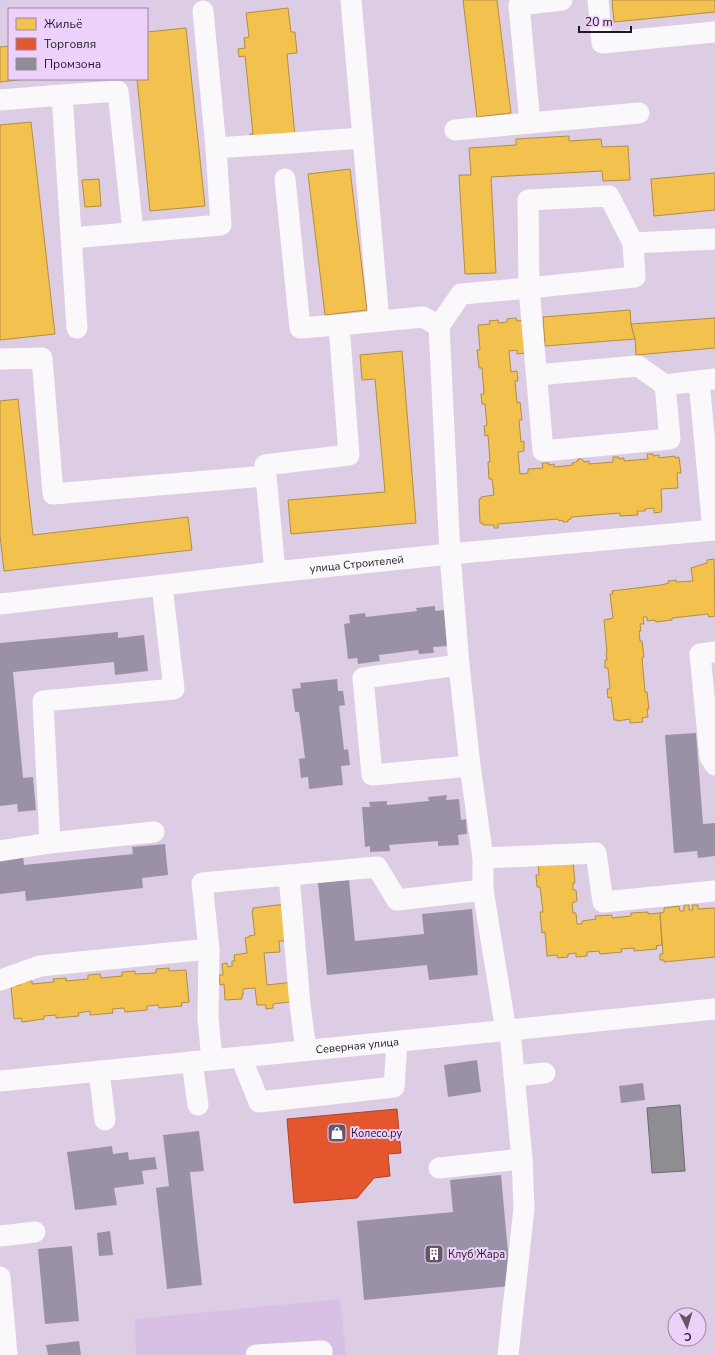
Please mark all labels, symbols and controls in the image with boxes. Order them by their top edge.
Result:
legend [8,8,148,80]
scale bar [579,8,631,34]
text: 20 m [585,14,613,30]
text: Жильё [44,16,82,32]
text: Торговля [44,36,96,52]
text: Промзона [44,56,101,72]
street label: улица Строителей [309,551,405,576]
street label: Северная улица [315,1034,400,1057]
shop icon: Колесо.ру [326,1122,348,1144]
place label: Колесо.ру [351,1126,403,1141]
building icon: Клуб Жара [423,1243,445,1265]
place label: Клуб Жара [448,1247,505,1262]
north arrow [667,1307,707,1347]
text: С [683,1329,692,1344]

